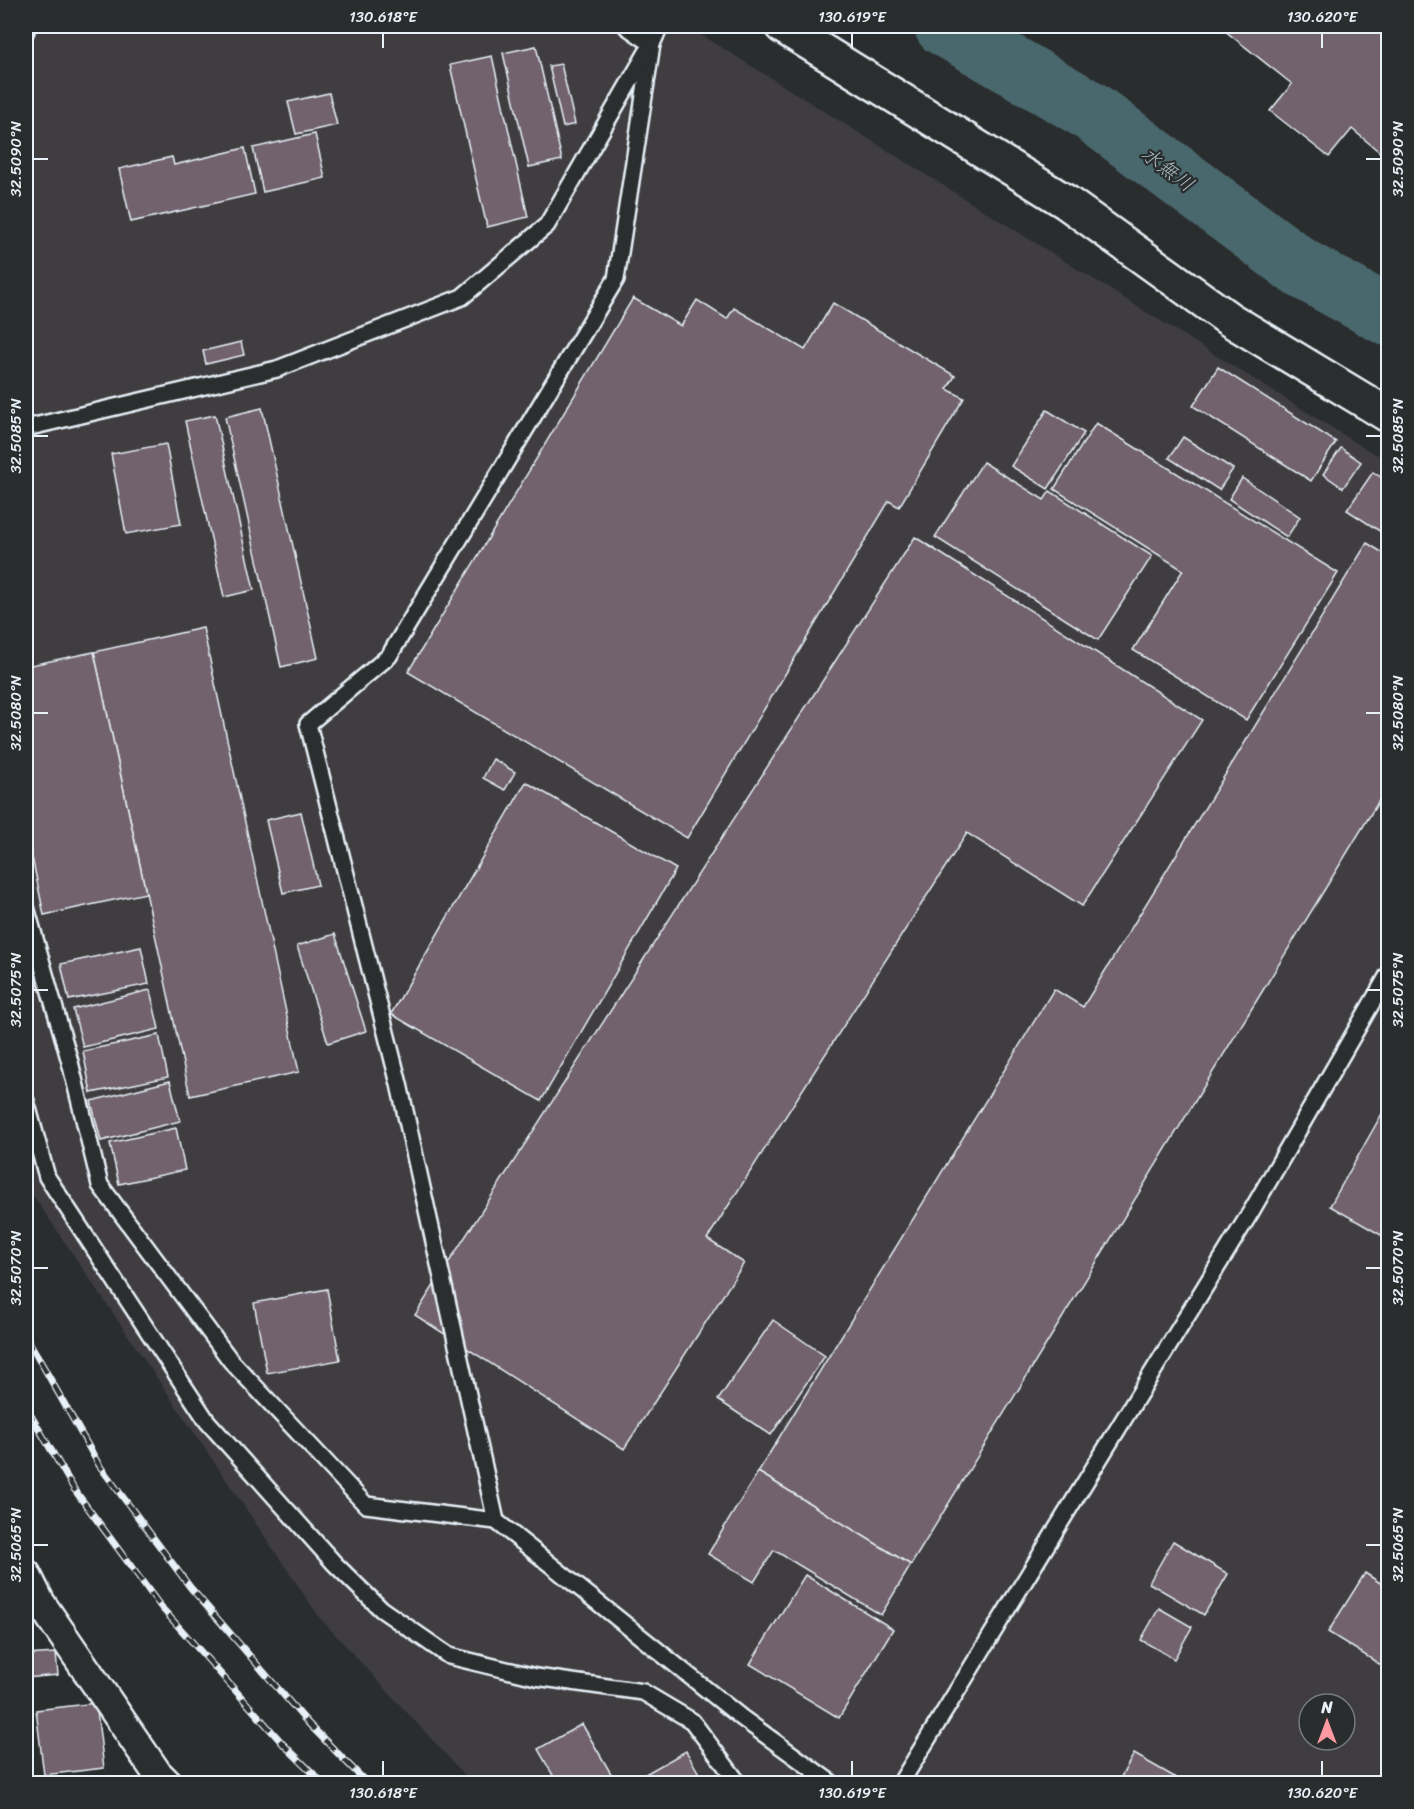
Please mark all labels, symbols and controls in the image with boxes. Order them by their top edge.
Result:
text: 130.618°E [349,4,418,30]
text: 130.619°E [818,4,887,30]
text: 130.620°E [1287,4,1359,30]
text: 32.5090°N [3,121,29,197]
text: 32.5090°N [1385,121,1411,197]
water label: 水無川 [1133,137,1202,201]
text: 32.5085°N [3,398,29,474]
text: 32.5085°N [1385,398,1411,474]
text: 32.5080°N [3,675,29,751]
text: 32.5080°N [1385,675,1411,751]
text: 32.5075°N [3,952,29,1027]
text: 32.5075°N [1385,952,1411,1027]
text: 32.5070°N [3,1230,29,1305]
text: 32.5070°N [1385,1230,1411,1305]
text: 32.5065°N [3,1507,29,1582]
text: 32.5065°N [1385,1507,1411,1582]
north arrow [1297,1692,1357,1752]
text: N [1320,1693,1333,1722]
text: 130.618°E [349,1780,418,1806]
text: 130.619°E [818,1780,887,1806]
text: 130.620°E [1287,1780,1359,1806]

